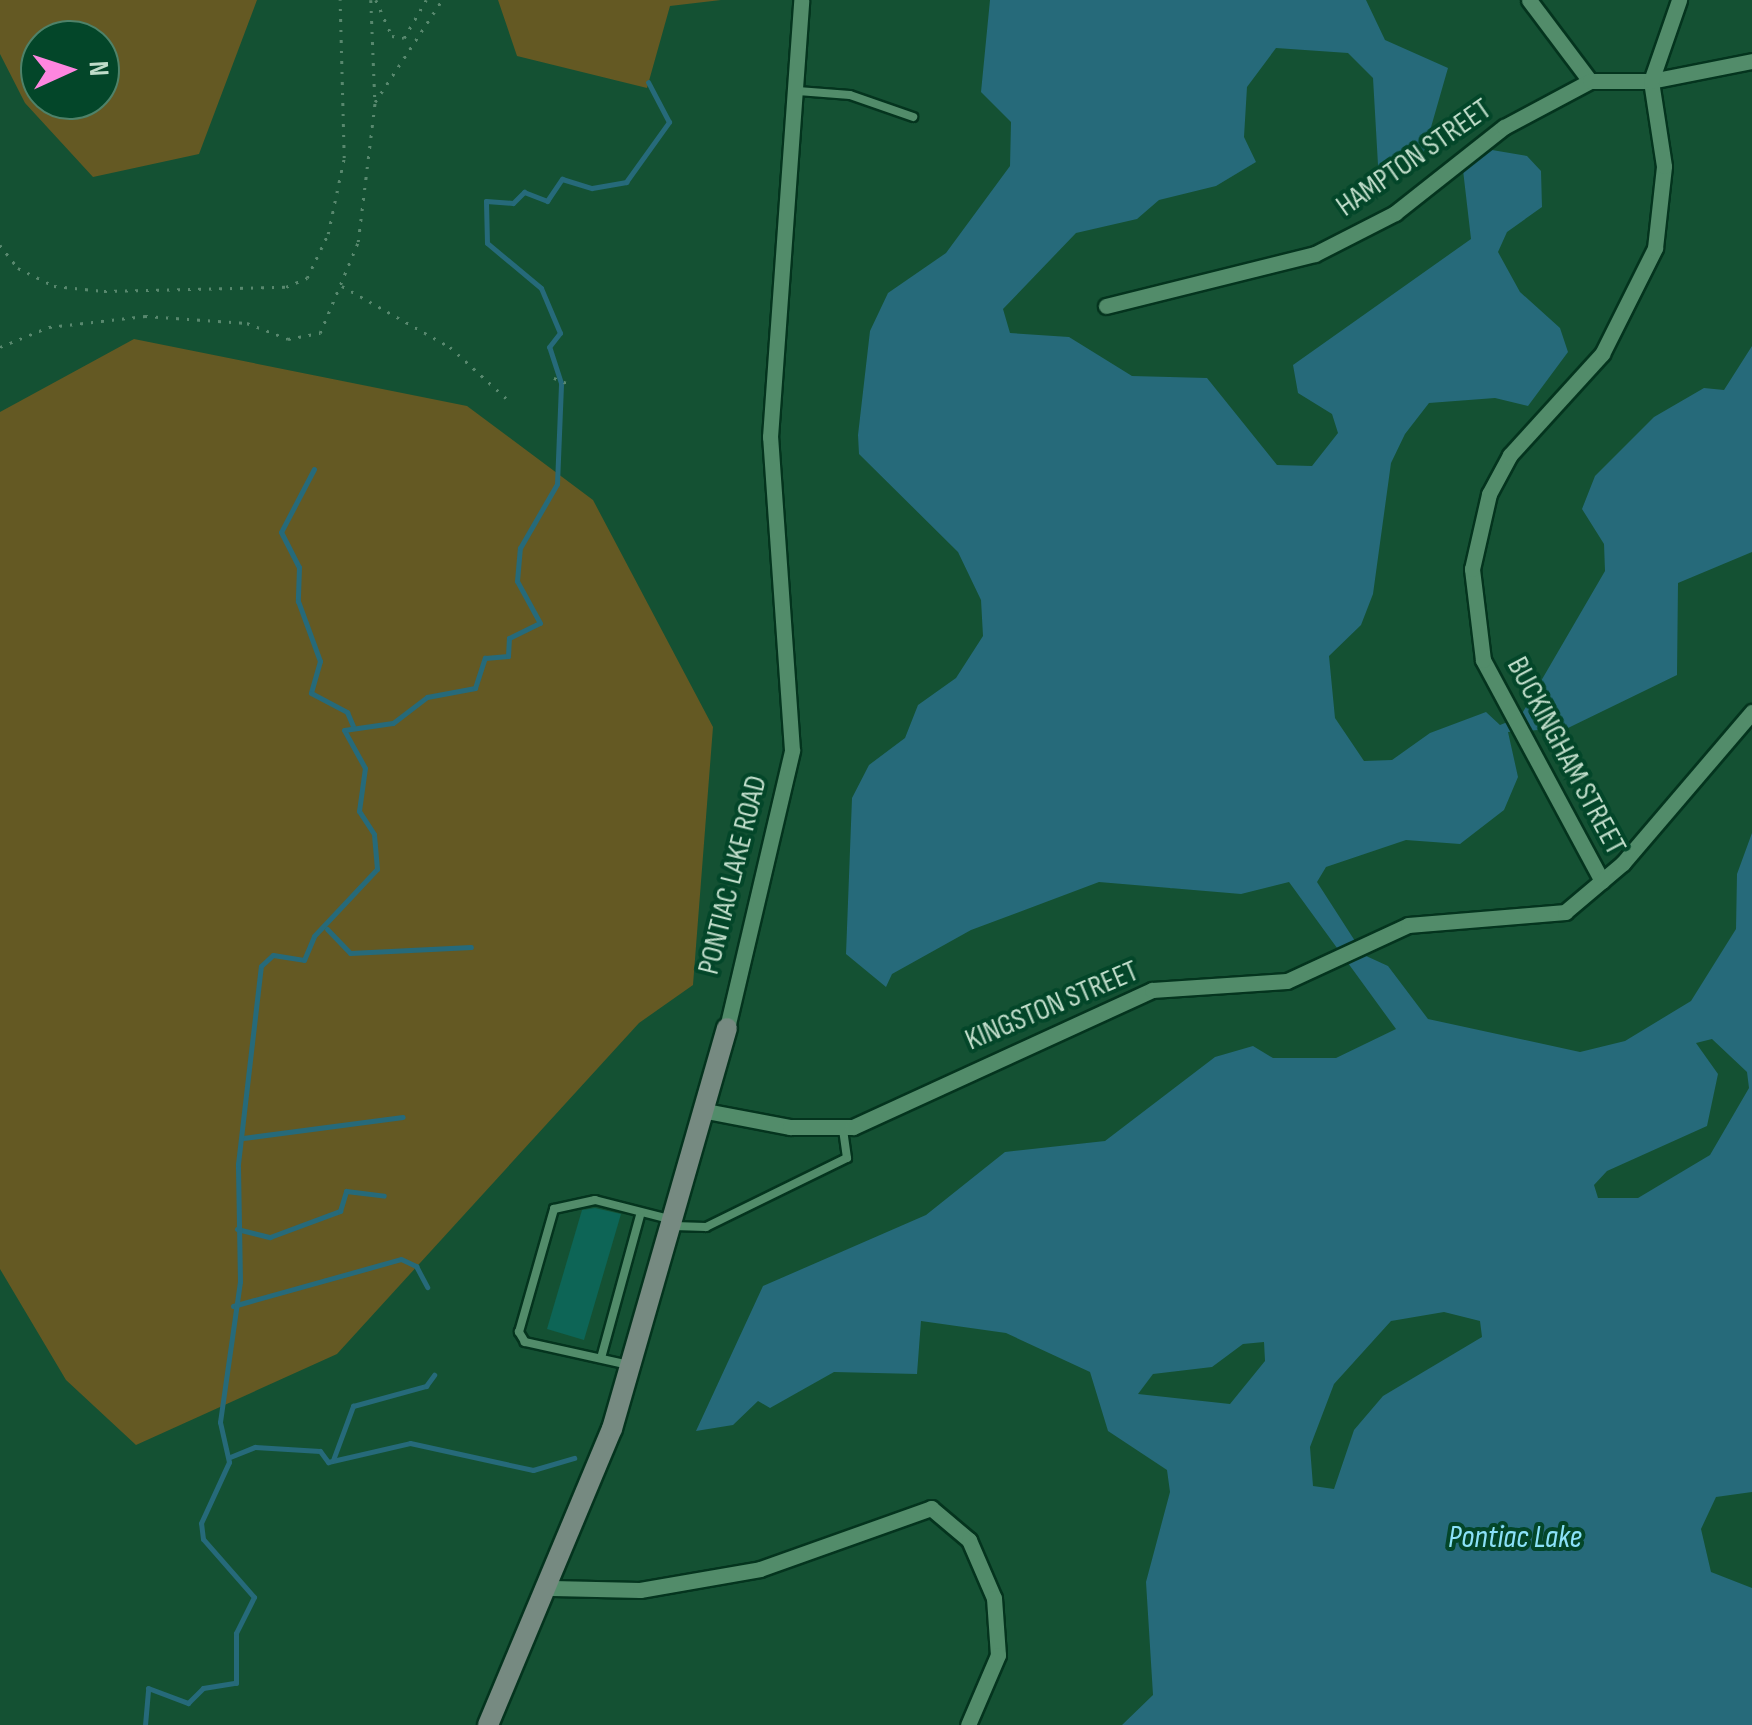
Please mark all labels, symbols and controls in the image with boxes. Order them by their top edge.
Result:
north arrow [20,20,120,120]
text: N [82,60,115,77]
street label: HAMPTON STREET [1330,91,1498,225]
street label: BUCKINGHAM STREET [1499,651,1633,861]
street label: PONTIAC LAKE ROAD [691,772,775,978]
street label: KINGSTON STREET [960,953,1144,1059]
water label: Pontiac Lake [1448,1519,1582,1557]

